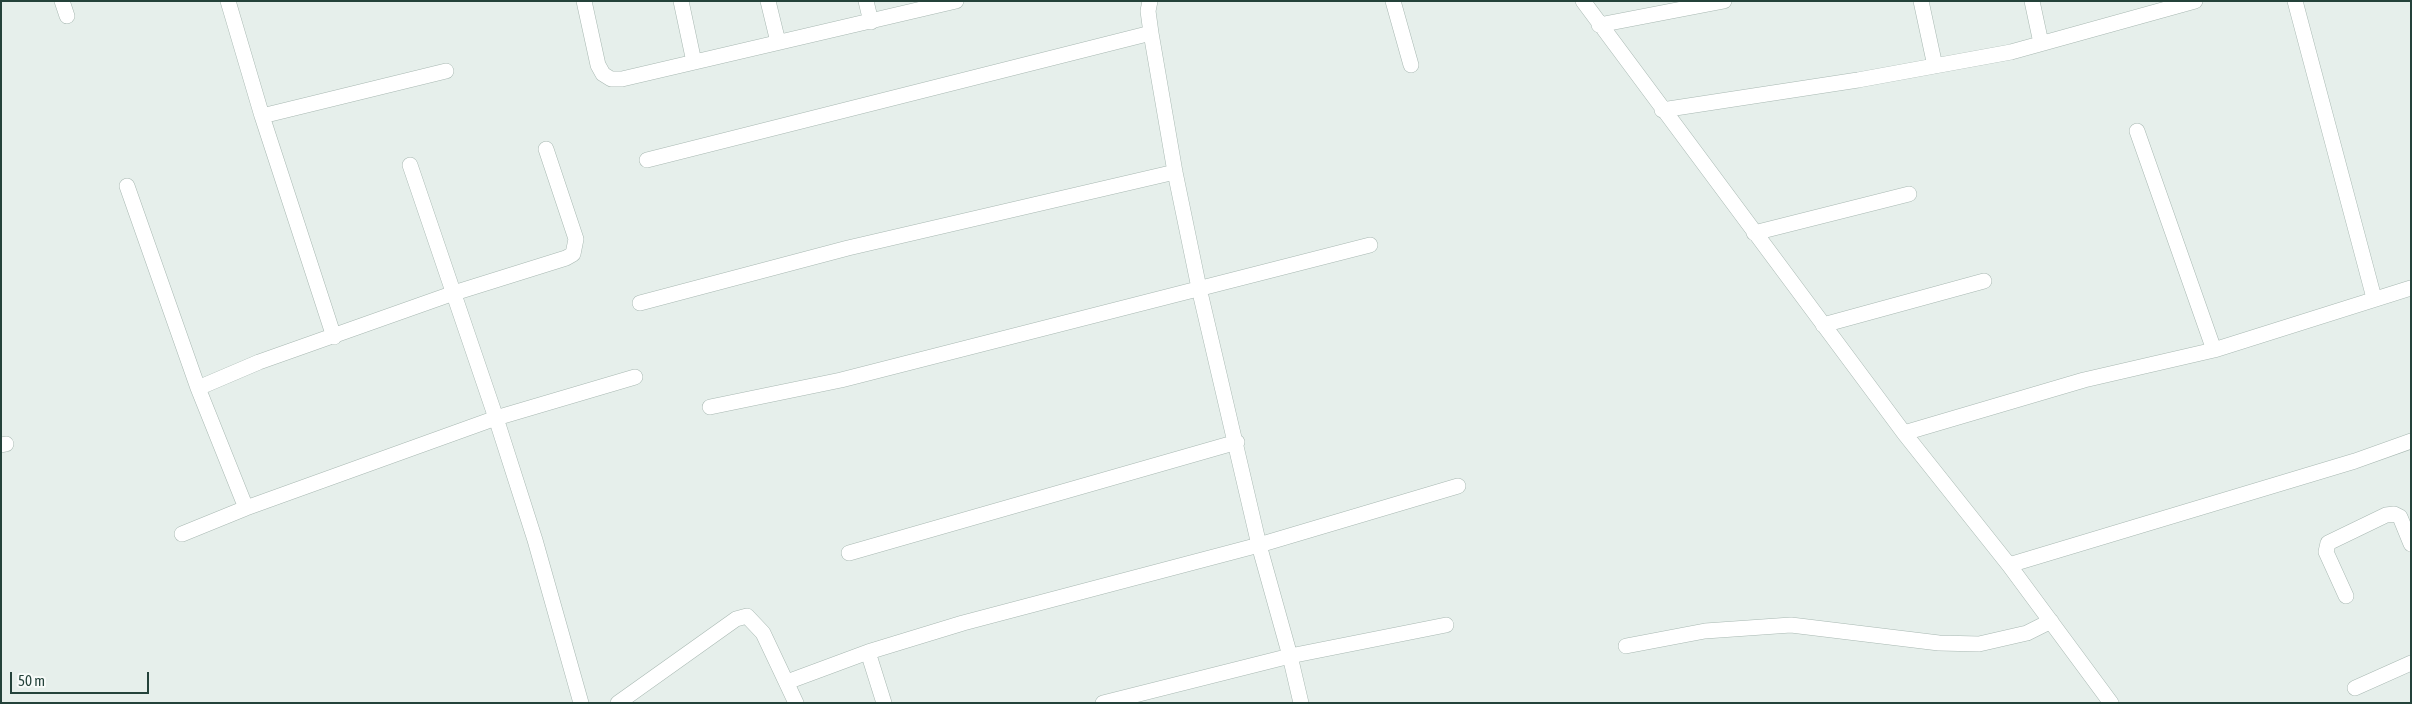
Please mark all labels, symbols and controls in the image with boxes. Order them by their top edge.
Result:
scale bar [12,662,151,694]
text: 50 m [18,672,45,689]

